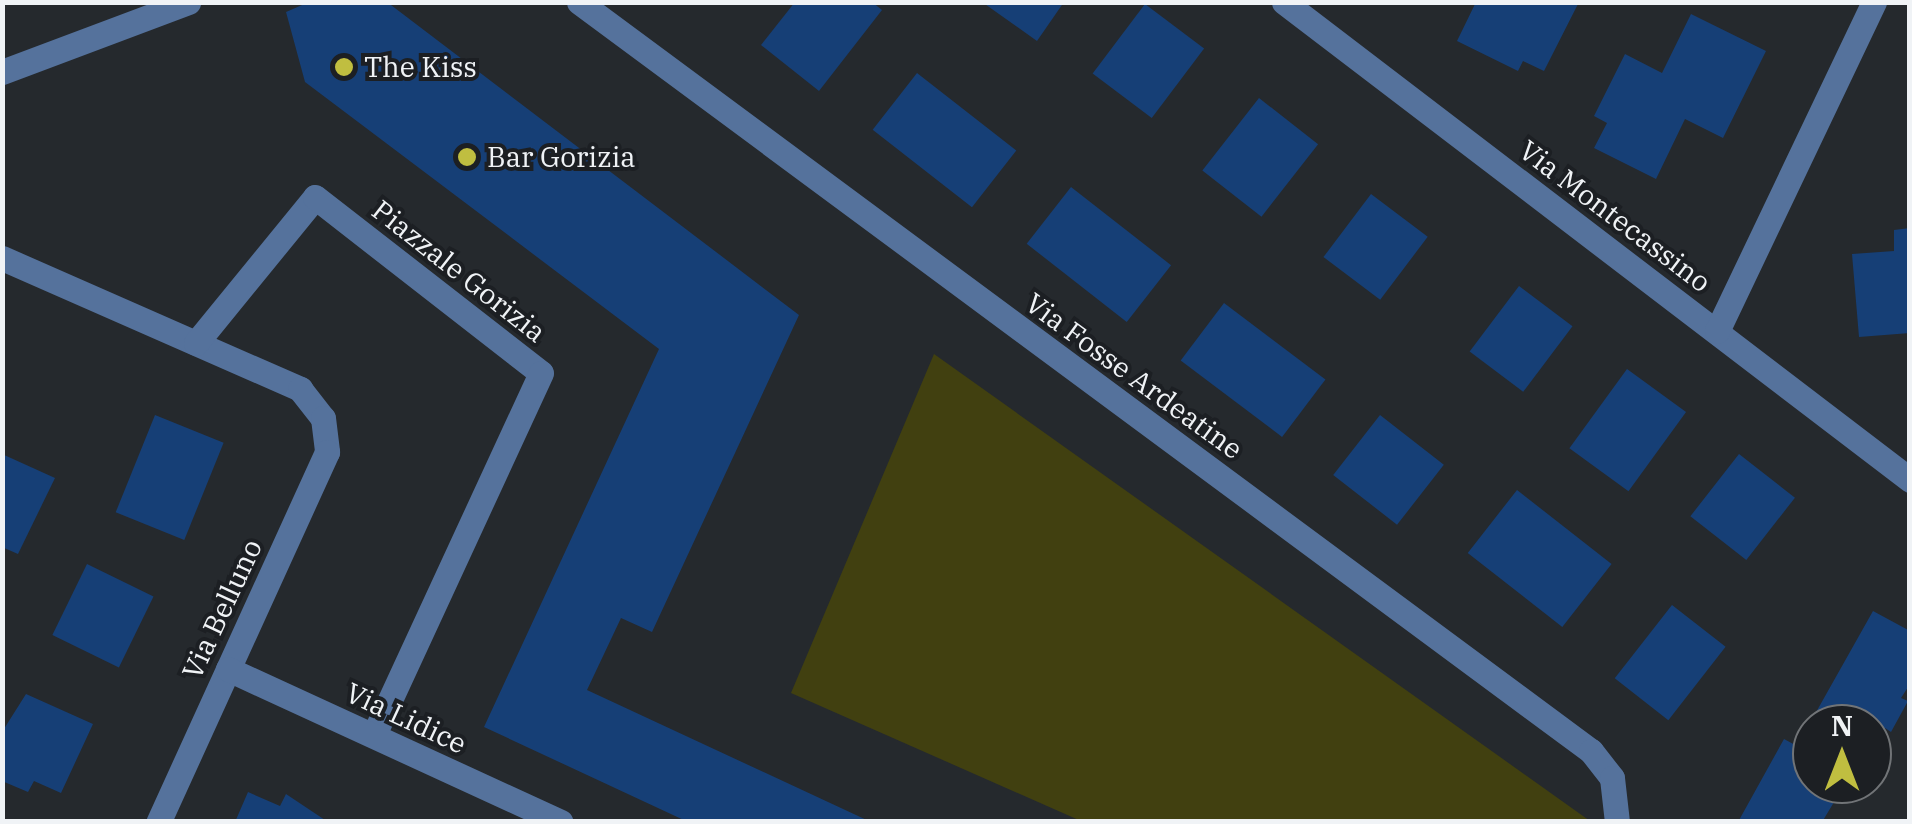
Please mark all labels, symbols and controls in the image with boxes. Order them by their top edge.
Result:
place label: The Kiss [364,50,477,84]
marker: The Kiss [333,56,355,78]
street label: Via Montecassino [1513,133,1717,299]
place label: Bar Gorizia [487,140,635,174]
marker: Bar Gorizia [456,146,478,168]
street label: Piazzale Gorizia [366,193,552,349]
street label: Via Fosse Ardeatine [1019,286,1249,466]
street label: Via Belluno [175,534,269,684]
street label: Via Lidice [340,675,472,761]
north arrow [1792,704,1892,804]
text: N [1831,707,1853,744]

